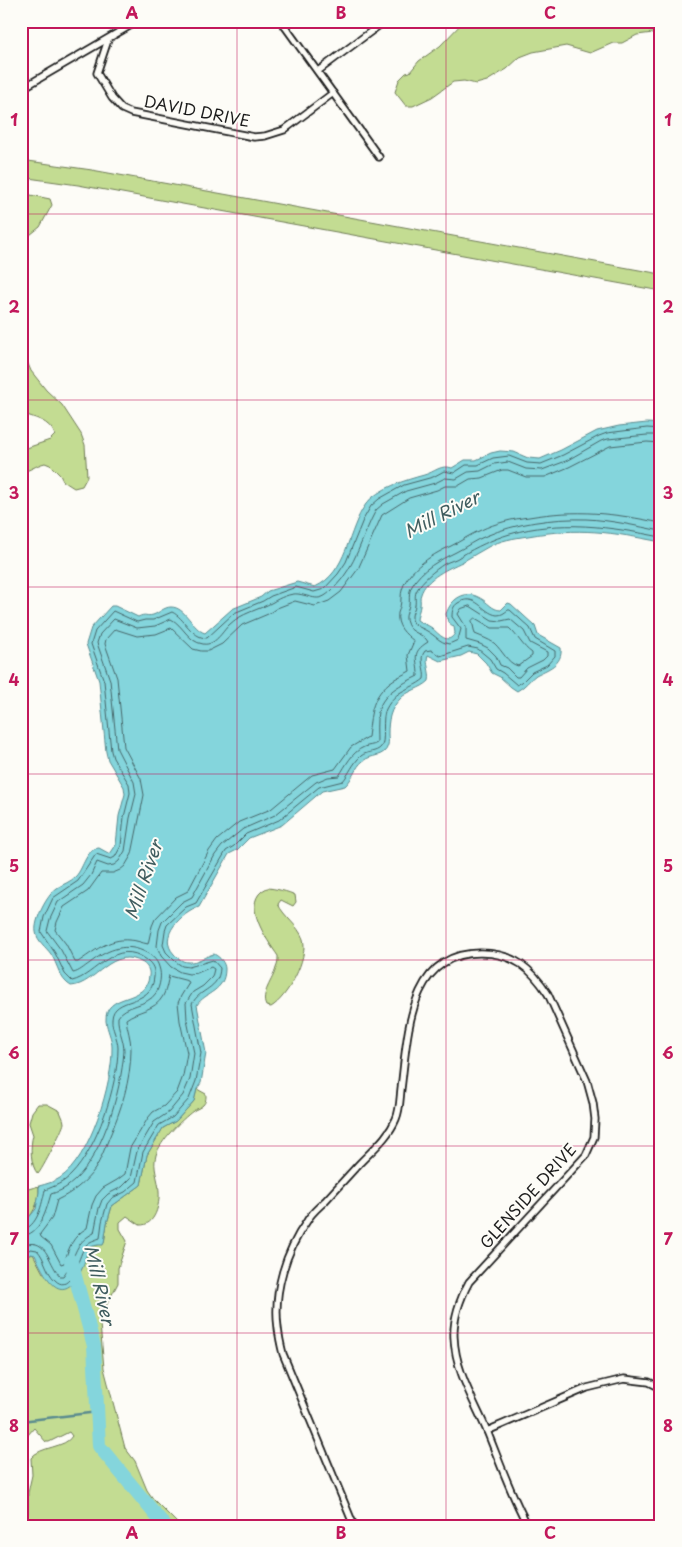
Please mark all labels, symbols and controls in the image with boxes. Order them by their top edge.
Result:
text: A [126,0,139,24]
text: B [336,0,347,24]
text: C [544,0,556,24]
street label: DAVID DRIVE [142,88,252,132]
text: 1 [10,107,18,131]
text: 1 [664,107,672,131]
text: 2 [8,294,20,318]
text: 2 [662,294,674,318]
text: 3 [9,480,19,504]
text: 3 [663,480,673,504]
water label: Mill River [399,482,486,544]
text: 4 [9,667,20,691]
text: 4 [663,667,674,691]
water label: Mill River [117,834,170,922]
text: 5 [9,853,19,877]
text: 5 [663,853,673,877]
text: 6 [8,1040,20,1064]
text: 6 [662,1040,674,1064]
street label: GLENSIDE DRIVE [473,1137,581,1253]
text: 7 [9,1226,19,1250]
text: 7 [663,1226,673,1250]
water label: Mill River [78,1242,123,1330]
text: 8 [9,1413,19,1437]
text: 8 [663,1413,673,1437]
text: A [126,1520,139,1544]
text: B [336,1520,347,1544]
text: C [544,1520,556,1544]

